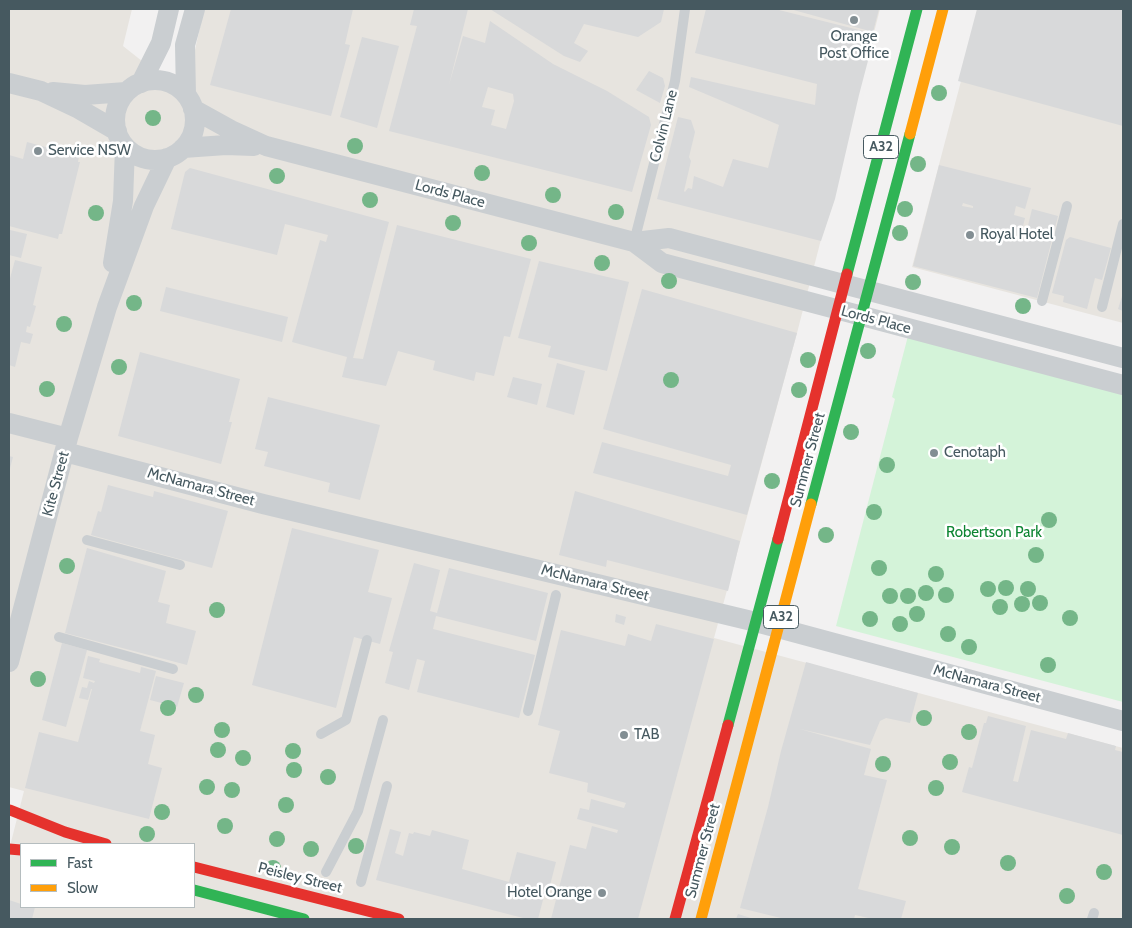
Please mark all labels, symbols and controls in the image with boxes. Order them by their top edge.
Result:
marker: Orange Post Office [848,14,860,26]
place label: Orange Post Office [819,28,889,63]
street label: Colvin Lane [646,88,682,164]
road number: A32 [864,136,898,158]
place label: Service NSW [48,142,131,160]
marker: Service NSW [32,145,44,157]
street label: Lords Place [413,176,487,212]
place label: Royal Hotel [980,226,1053,244]
marker: Royal Hotel [964,229,976,241]
street label: Lords Place [839,302,913,338]
street label: Summer Street [787,411,829,509]
place label: Cenotaph [944,444,1006,462]
marker: Cenotaph [928,447,940,459]
street label: Kite Street [39,449,73,519]
street label: McNamara Street [145,464,257,510]
park label: Robertson Park [946,524,1042,542]
street label: McNamara Street [539,561,651,605]
road number: A32 [764,606,798,628]
street label: McNamara Street [931,661,1043,707]
place label: TAB [634,726,659,744]
marker: TAB [618,729,630,741]
street label: Summer Street [682,802,724,900]
legend [20,843,195,908]
text: Fast [67,854,92,872]
street label: Peisley Street [256,859,344,897]
text: Slow [67,879,98,897]
place label: Hotel Orange [507,884,592,902]
marker: Hotel Orange [596,887,608,899]

